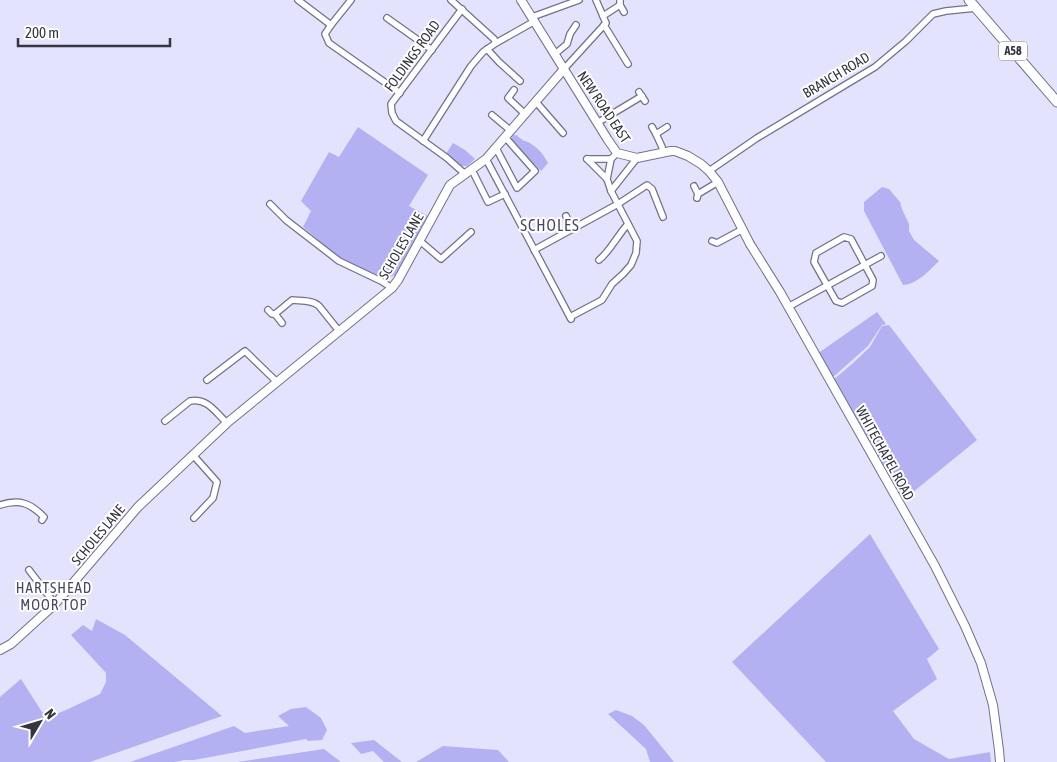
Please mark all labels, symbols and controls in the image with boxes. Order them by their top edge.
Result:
scale bar [18,15,170,47]
street label: FOLDINGS ROAD [381,17,443,95]
text: 200 m [25,24,59,41]
road number: A58 [999,41,1027,60]
street label: BRANCH ROAD [800,49,872,101]
street label: NEW ROAD EAST [574,68,634,146]
street label: SCHOLES LANE [376,210,426,282]
district label: SCHOLES [520,216,580,234]
street label: WHITECHAPEL ROAD [853,403,918,503]
street label: SCHOLES LANE [68,501,128,569]
district label: HARTSHEAD MOOR TOP [16,579,92,613]
north arrow [15,697,65,747]
text: N [41,706,59,722]

